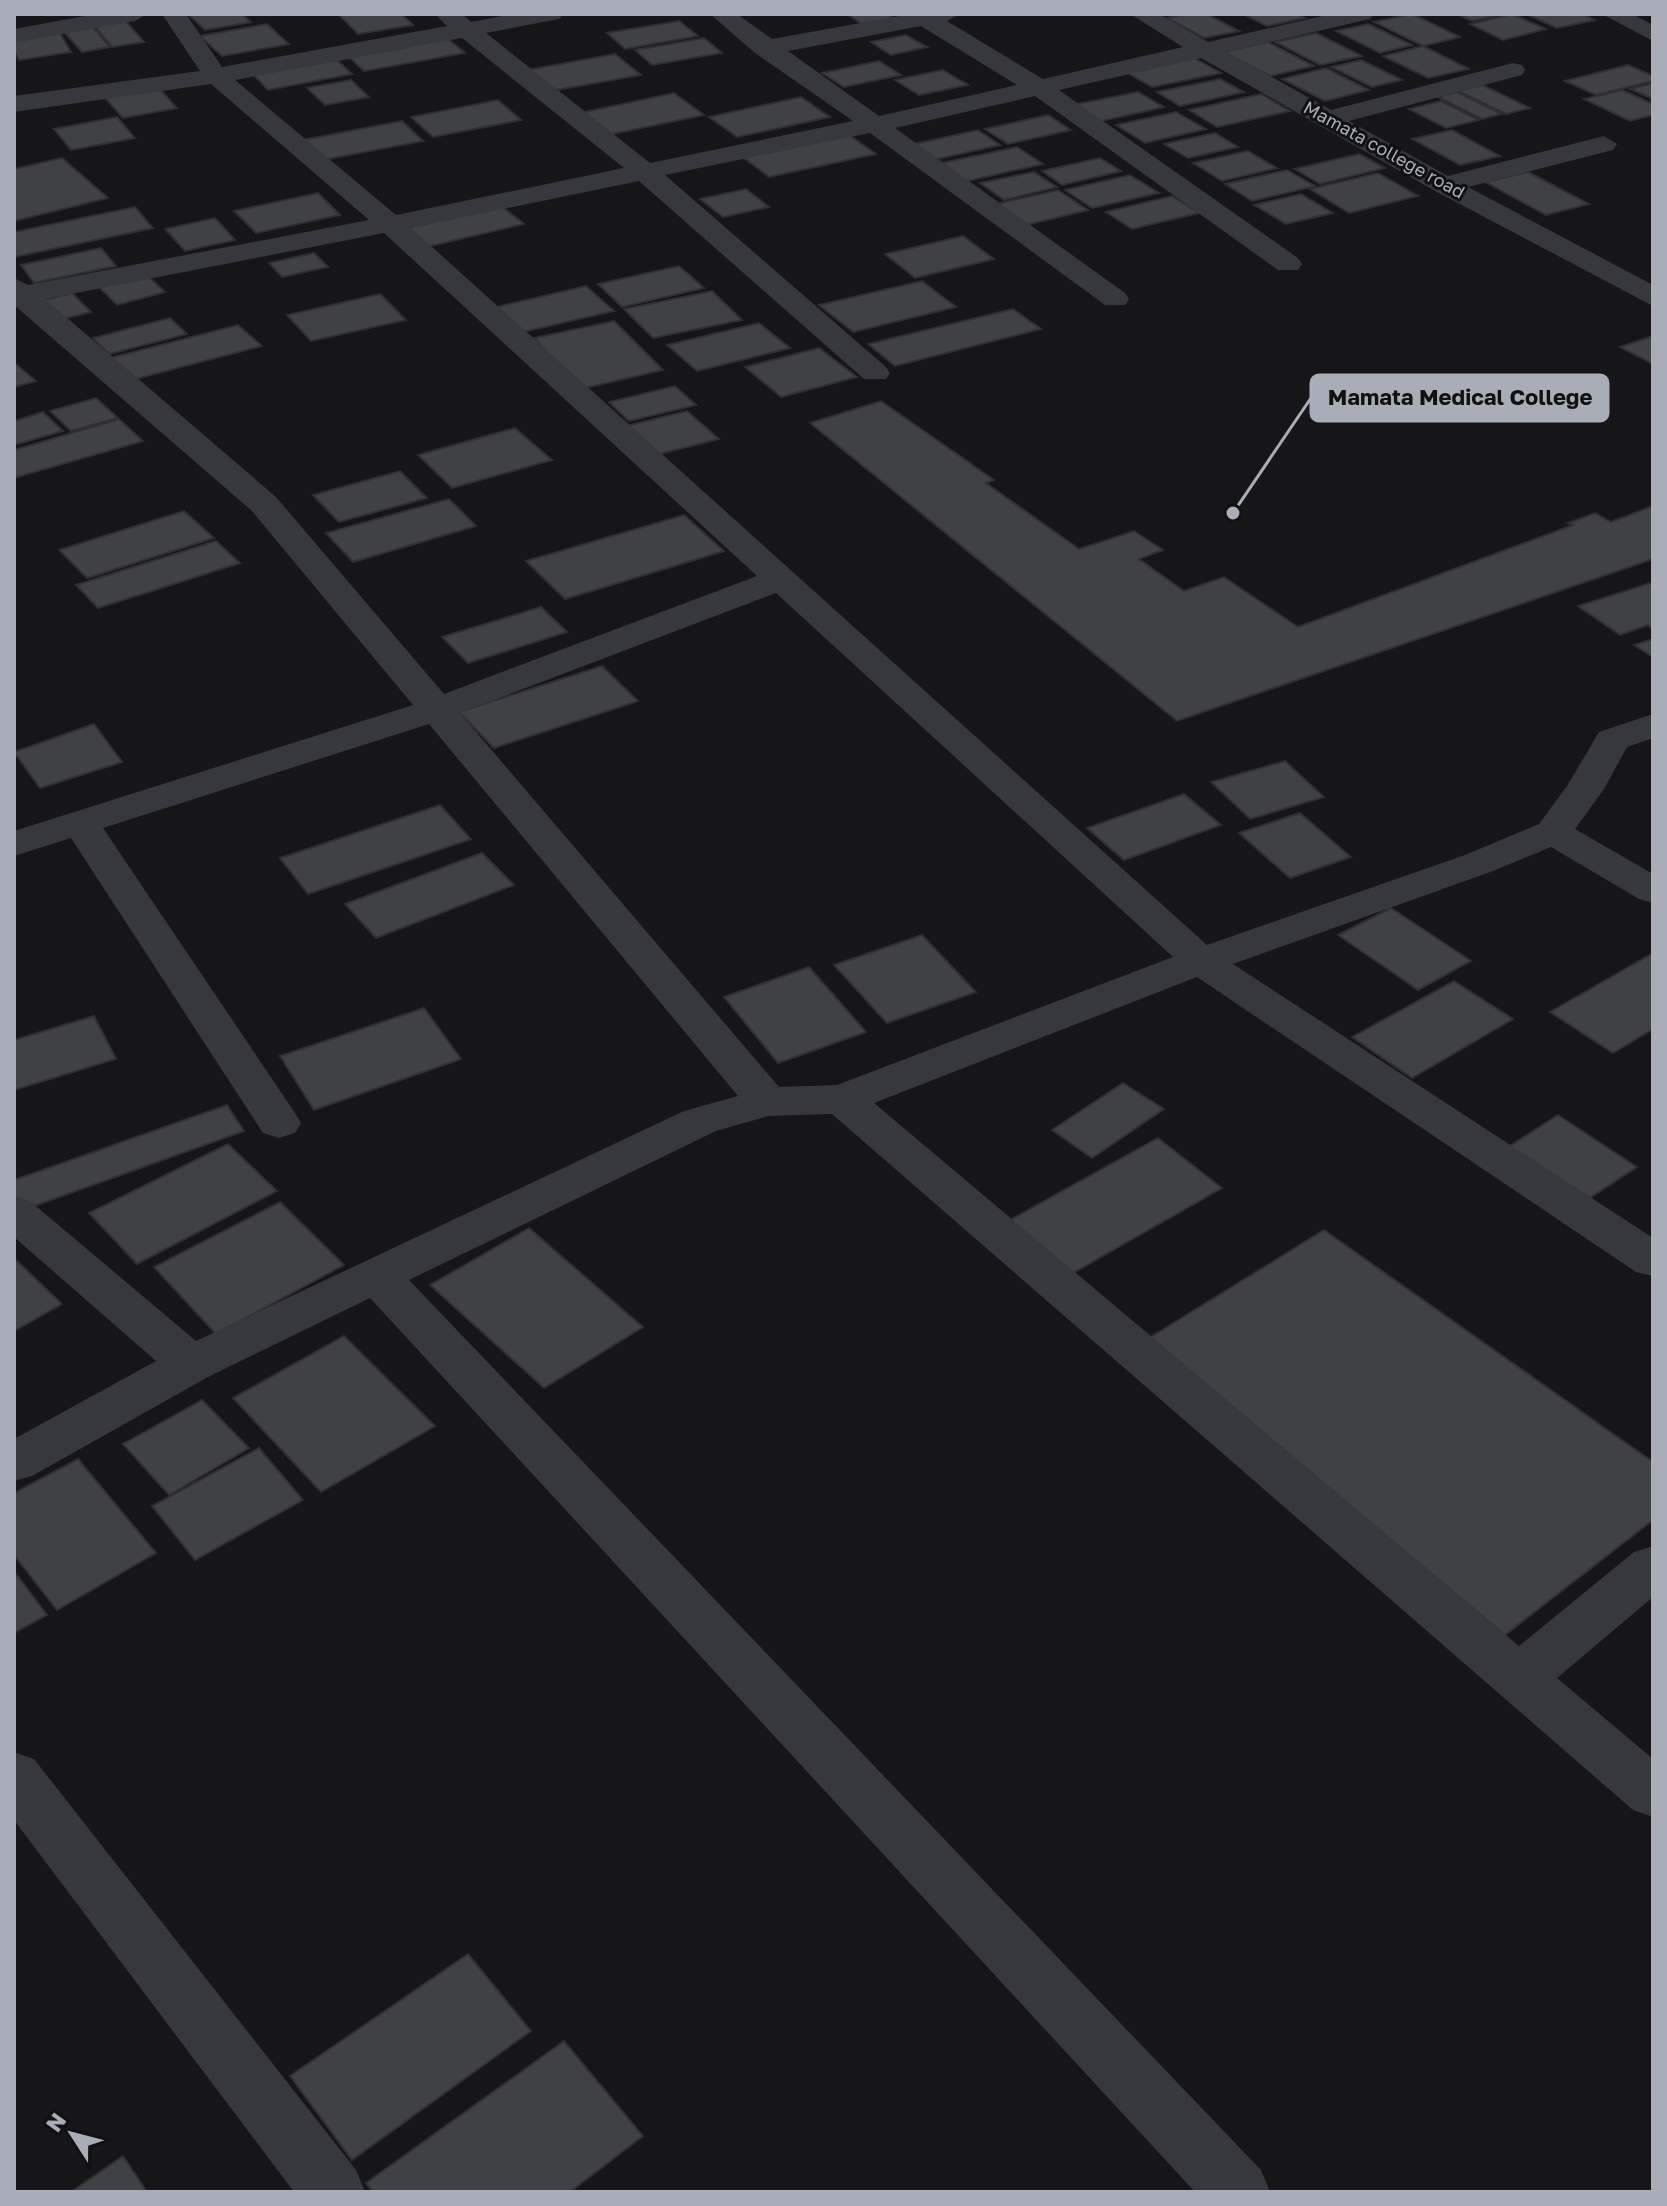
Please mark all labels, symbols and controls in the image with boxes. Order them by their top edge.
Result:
street label: Mamata college road [1300,96,1469,203]
callout: Mamata Medical College [1311,375,1608,421]
text: Mamata Medical College [1328,383,1592,410]
north arrow [32,2094,112,2174]
text: N [40,2107,71,2137]

